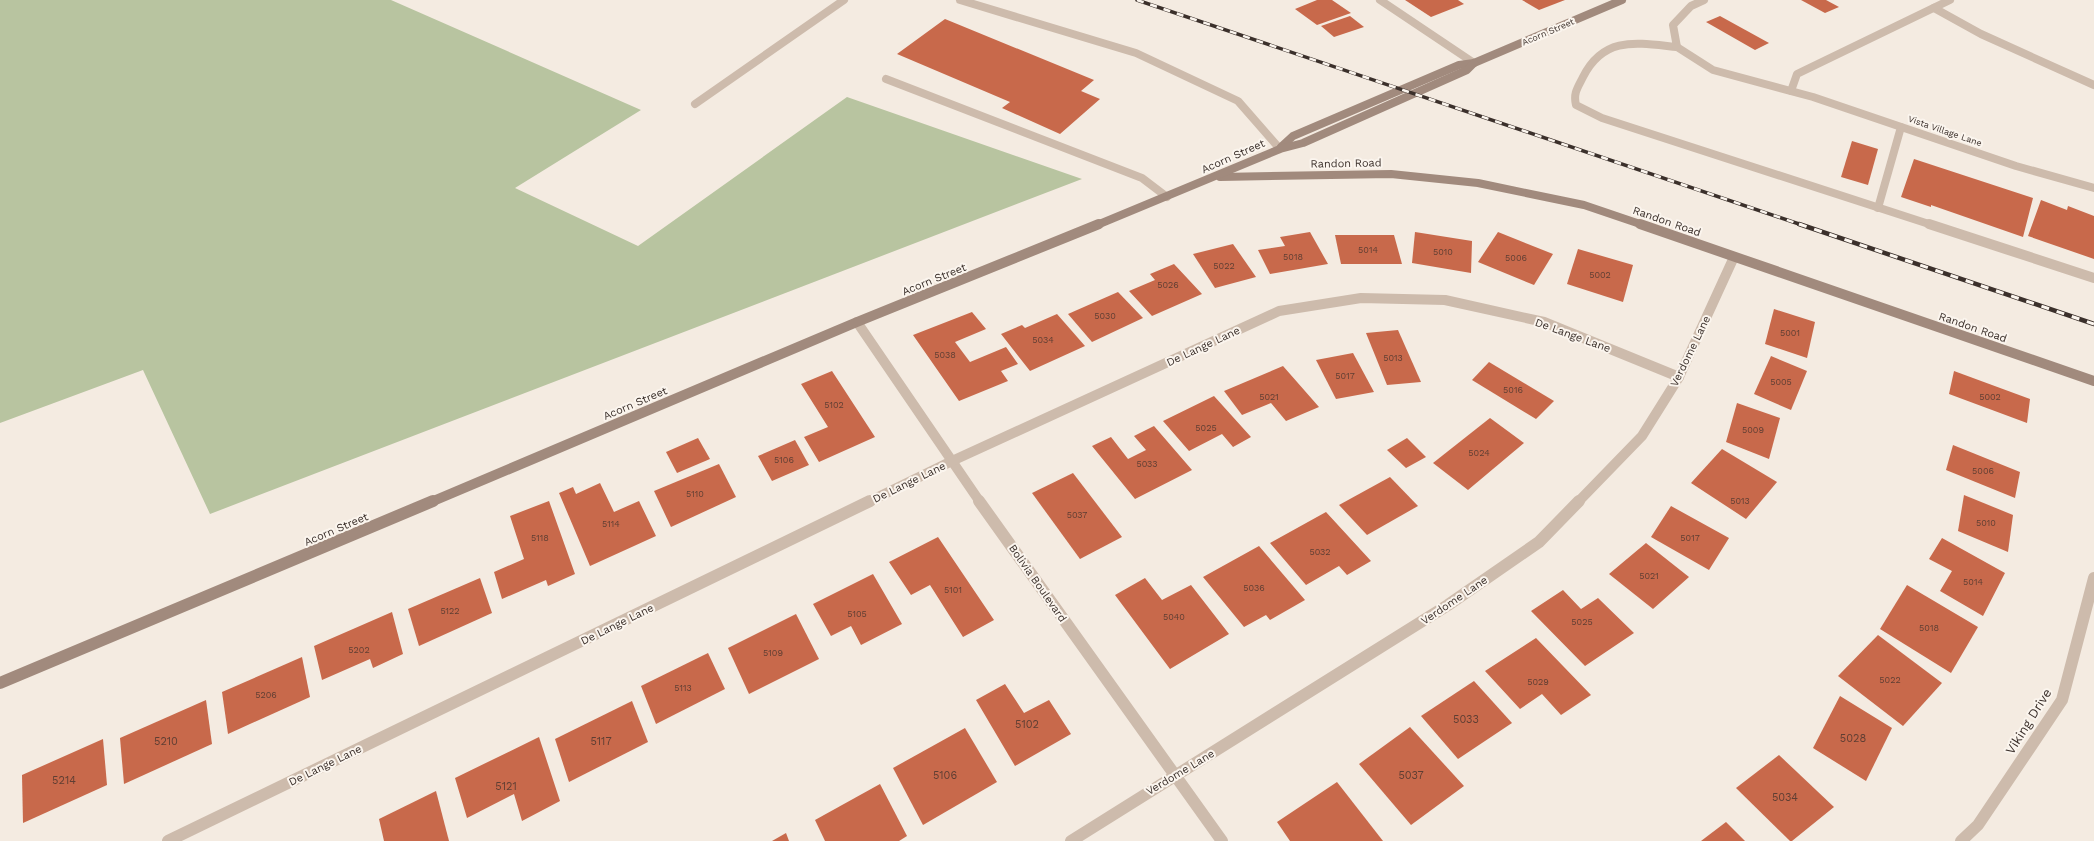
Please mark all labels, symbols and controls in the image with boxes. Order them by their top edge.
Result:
street label: Acorn Street [1520,16,1576,47]
street label: Vista Village Lane [1907,114,1983,148]
street label: Acorn Street [1199,137,1267,176]
street label: Randon Road [1310,156,1382,171]
street label: Randon Road [1631,204,1703,239]
house number: 5014 [1358,245,1378,255]
house number: 5010 [1433,247,1453,257]
house number: 5018 [1283,252,1303,262]
house number: 5006 [1505,253,1527,263]
street label: Acorn Street [900,261,969,298]
house number: 5022 [1213,261,1235,271]
house number: 5002 [1589,270,1611,280]
house number: 5026 [1157,280,1179,290]
street label: Randon Road [1937,310,2009,345]
house number: 5030 [1094,311,1116,321]
street label: Verdome Lane [1668,314,1713,389]
street label: De Lange Lane [1533,316,1612,355]
street label: De Lange Lane [1164,324,1242,369]
house number: 5001 [1780,328,1800,338]
house number: 5034 [1032,335,1054,345]
house number: 5038 [934,350,956,360]
house number: 5013 [1383,353,1403,363]
house number: 5017 [1335,371,1355,381]
house number: 5005 [1770,377,1792,387]
street label: Acorn Street [601,384,669,423]
house number: 5016 [1503,385,1523,395]
house number: 5021 [1259,392,1279,402]
house number: 5002 [1979,392,2001,402]
house number: 5102 [824,400,844,410]
house number: 5025 [1195,423,1217,433]
house number: 5009 [1742,425,1764,435]
house number: 5024 [1468,448,1490,458]
house number: 5106 [774,455,794,465]
street label: De Lange Lane [871,459,948,506]
house number: 5033 [1136,459,1158,469]
house number: 5006 [1972,466,1994,476]
house number: 5110 [686,489,704,499]
house number: 5013 [1730,496,1750,506]
street label: Acorn Street [302,510,370,549]
house number: 5037 [1067,510,1087,520]
house number: 5010 [1976,518,1996,528]
house number: 5114 [602,519,620,529]
house number: 5118 [531,533,549,543]
house number: 5017 [1680,533,1700,543]
street label: Bolivia Boulevard [1006,542,1069,625]
house number: 5032 [1309,547,1331,557]
house number: 5021 [1639,571,1659,581]
street label: Verdome Lane [1419,573,1490,627]
house number: 5014 [1963,577,1983,587]
house number: 5036 [1243,583,1265,593]
house number: 5101 [944,585,962,595]
street label: De Lange Lane [579,601,656,648]
house number: 5122 [440,606,460,616]
house number: 5105 [847,609,867,619]
house number: 5040 [1163,612,1185,622]
house number: 5025 [1571,617,1593,627]
house number: 5018 [1919,623,1939,633]
house number: 5202 [348,645,370,655]
house number: 5109 [763,648,783,658]
house number: 5022 [1879,675,1901,685]
house number: 5029 [1527,677,1549,687]
house number: 5113 [674,683,692,693]
street label: Viking Drive [2002,686,2055,757]
house number: 5206 [255,690,277,700]
house number: 5033 [1453,713,1479,726]
house number: 5102 [1015,718,1039,731]
house number: 5028 [1840,732,1866,745]
house number: 5210 [154,735,178,748]
house number: 5117 [590,735,612,748]
street label: De Lange Lane [287,742,364,789]
street label: Verdome Lane [1144,747,1217,798]
house number: 5106 [933,769,957,782]
house number: 5037 [1398,769,1424,782]
house number: 5214 [52,774,76,787]
house number: 5121 [495,780,517,793]
house number: 5034 [1772,791,1798,804]

